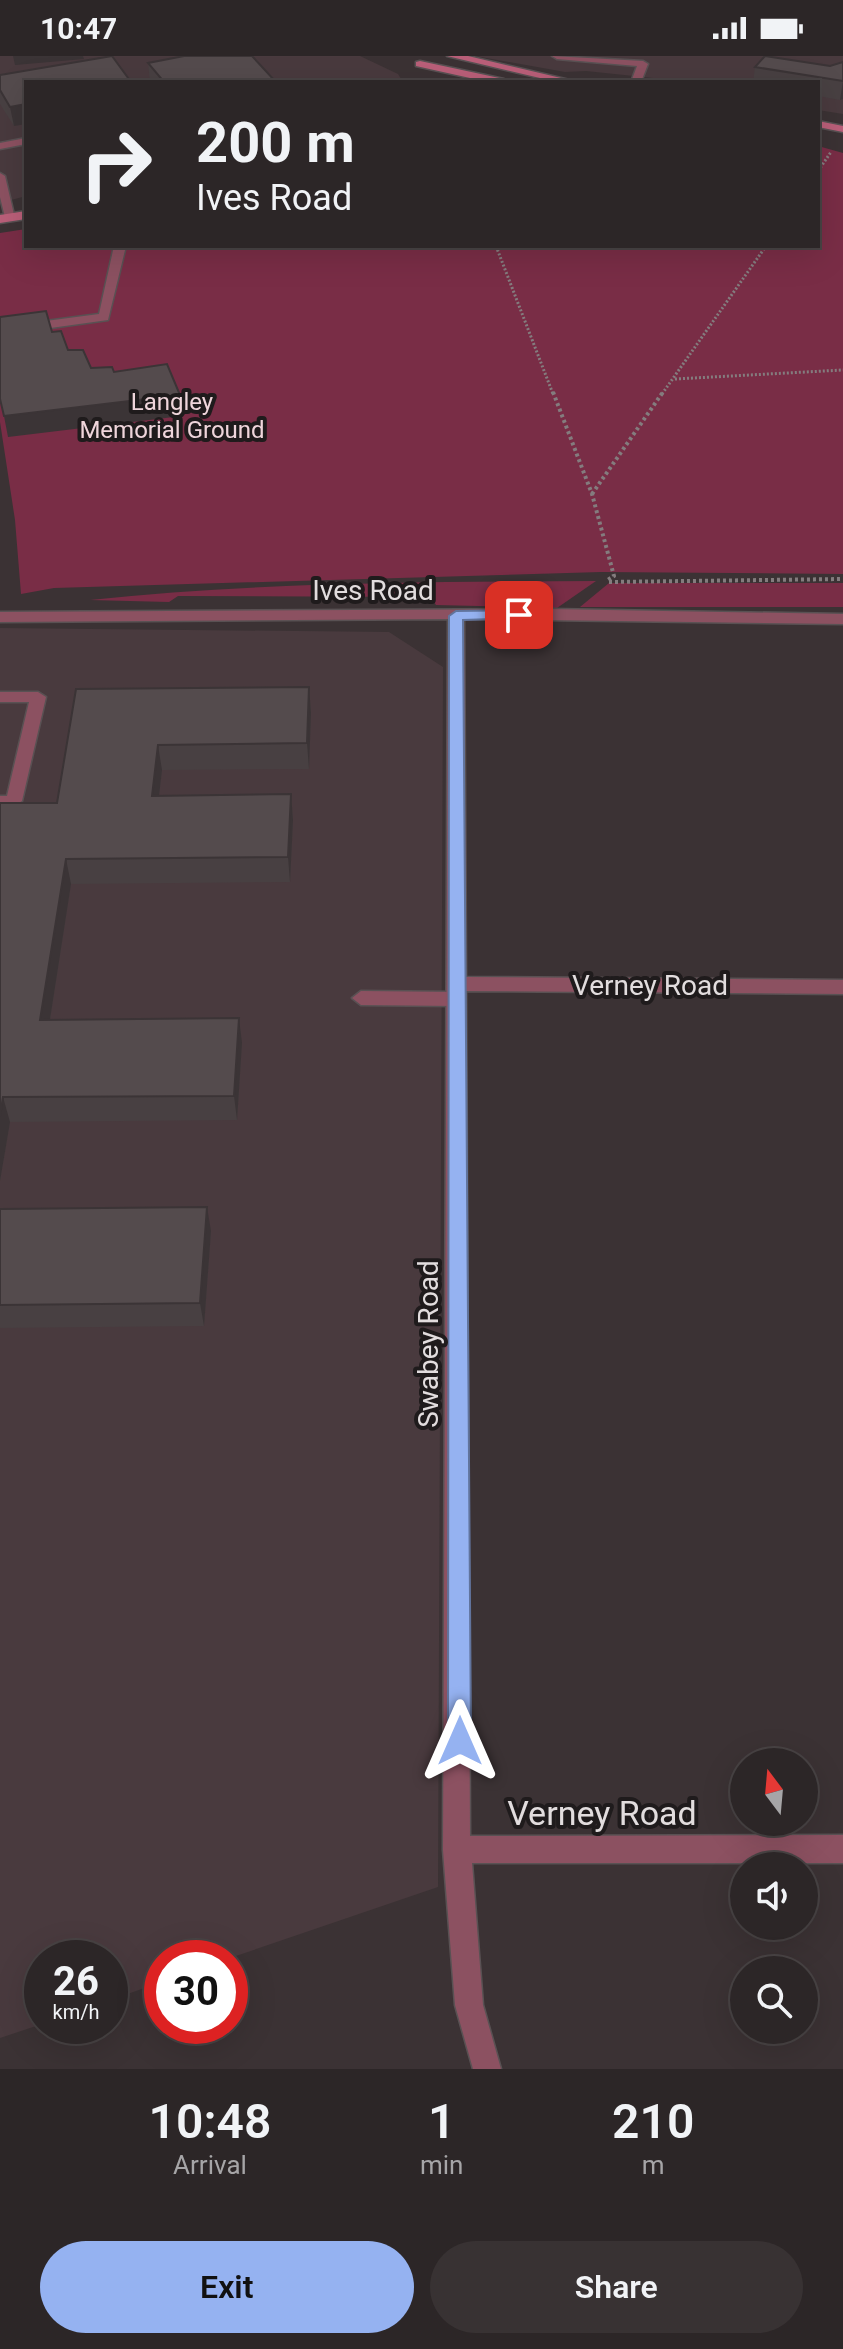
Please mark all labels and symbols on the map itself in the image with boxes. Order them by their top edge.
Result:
park label: Langley Memorial Ground [79,388,265,444]
street label: Ives Road [312,574,434,607]
pin [485,581,553,649]
street label: Verney Road [572,969,728,1002]
street label: Swabey Road [412,1260,445,1428]
position arrow [418,1699,502,1783]
north arrow [730,1748,818,1836]
street label: Verney Road [507,1793,697,1833]
speed limit sign: 30 [144,1940,248,2044]

